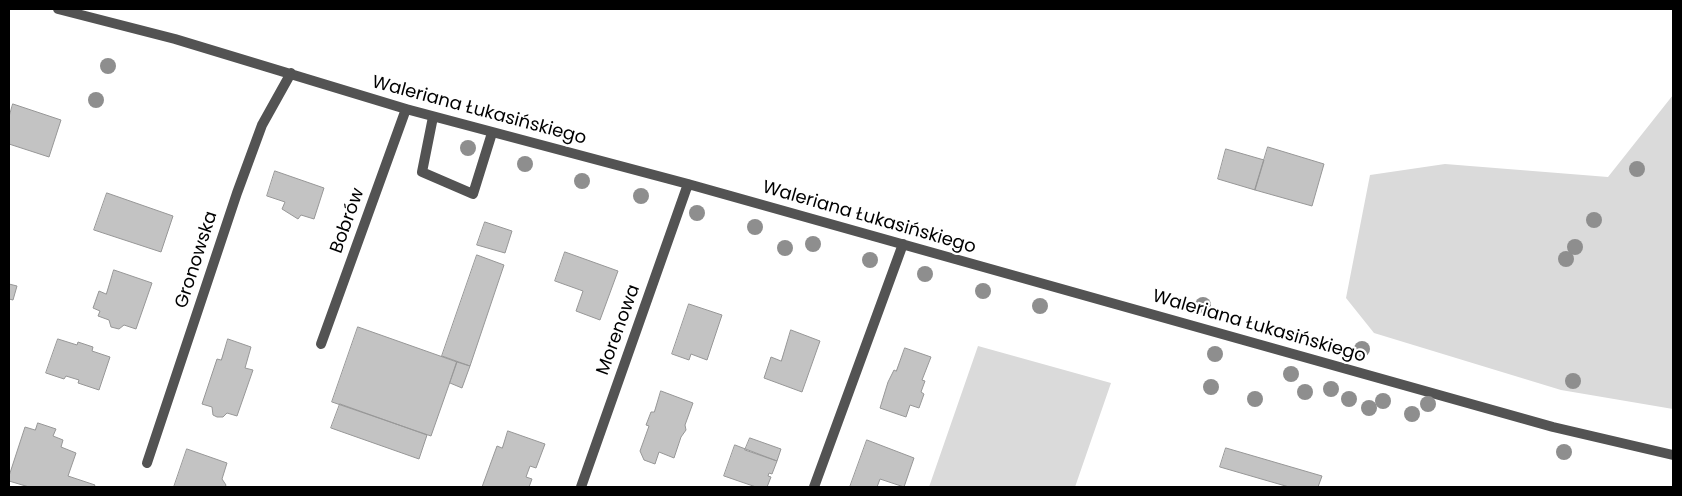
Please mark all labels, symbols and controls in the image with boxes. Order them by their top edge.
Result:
street label: Waleriana Łukasińskiego [369,72,589,150]
street label: Waleriana Łukasińskiego [760,177,978,259]
street label: Bobrów [326,185,370,257]
street label: Gronowska [171,209,223,311]
street label: Morenowa [593,282,645,378]
street label: Waleriana Łukasińskiego [1150,286,1368,368]

